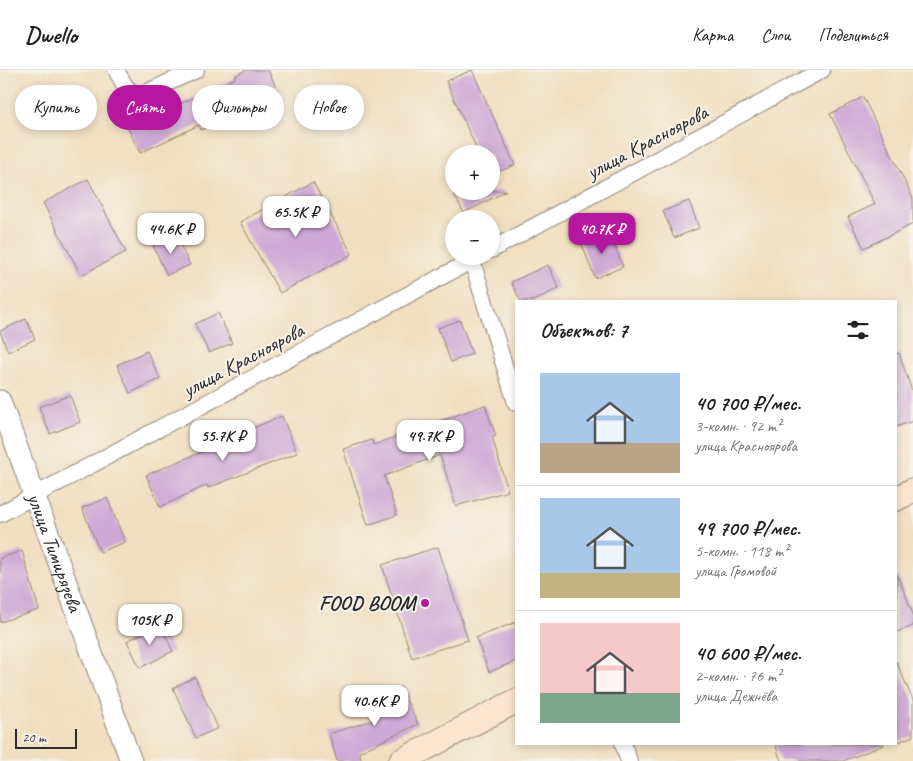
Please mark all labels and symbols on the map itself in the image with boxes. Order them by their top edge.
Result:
street label: улица Красноярова [580,98,713,186]
pin: 65.5K ₽ [250,196,342,238]
pin: 44.6K ₽ [125,212,217,255]
pin: 40.7K ₽ [556,212,648,255]
street label: улица Красноярова [176,316,309,404]
pin: 55.7K ₽ [177,420,269,462]
pin: 49.7K ₽ [384,420,476,462]
street label: улица Тимирязева [21,488,89,617]
place label: FOOD BOOM [319,590,418,616]
marker: FOOD BOOM [419,597,431,609]
pin: 105K ₽ [109,604,191,646]
pin: 40.6K ₽ [329,684,421,727]
scale bar [15,726,78,749]

